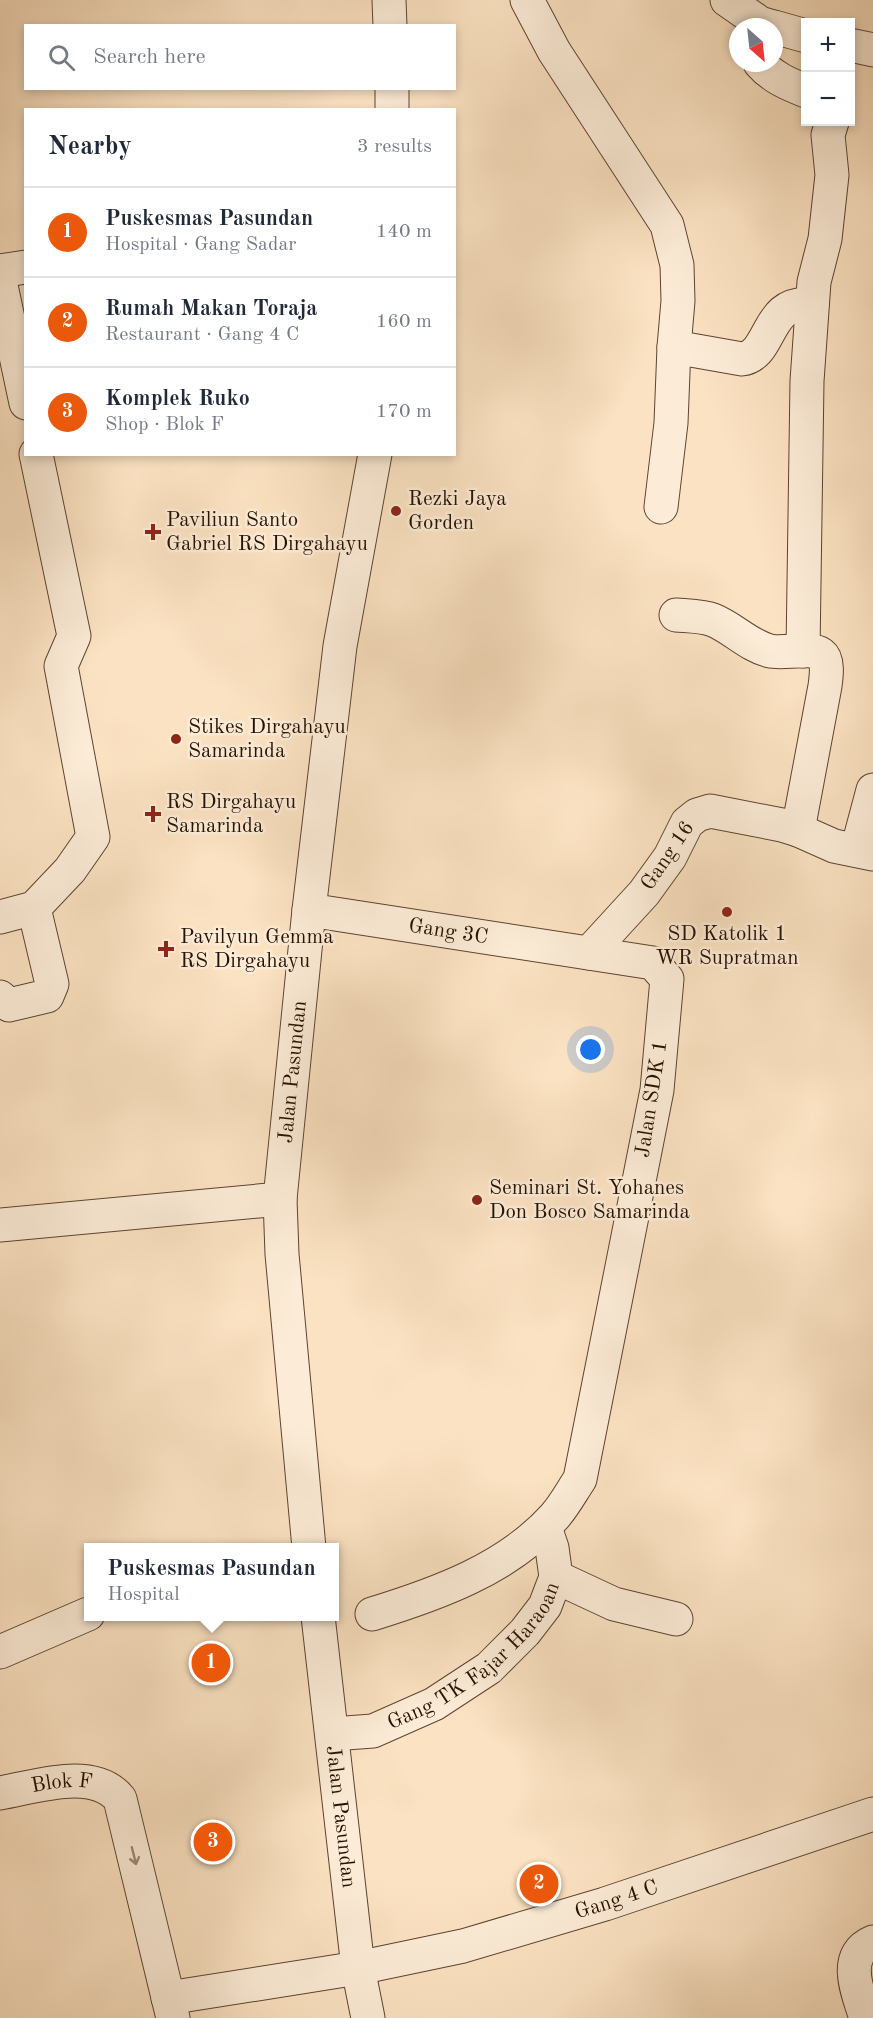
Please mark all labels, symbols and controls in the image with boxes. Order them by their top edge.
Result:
north arrow [729,18,783,72]
map controls [801,18,855,126]
button: + [801,18,855,72]
search box [24,24,456,90]
icon: search [45,41,78,74]
text: Search here [93,46,206,68]
button: − [801,72,855,126]
text: Nearby [48,134,132,160]
text: 3 results [357,137,432,157]
text: Puskesmas Pasundan [105,208,313,230]
text: 1 [62,222,73,242]
text: 140 m [376,222,432,242]
text: Hospital · Gang Sadar [105,235,296,255]
text: Rumah Makan Toraja [105,298,317,320]
text: 2 [62,312,73,332]
text: 160 m [376,312,432,332]
text: Restaurant · Gang 4 C [105,325,300,345]
text: Komplek Ruko [105,388,250,410]
text: 3 [62,402,73,422]
text: 170 m [376,402,432,422]
text: Shop · Blok F [105,415,224,435]
place label: Rezki Jaya Gorden [408,489,507,534]
marker: Rezki Jaya Gorden [389,504,403,518]
place label: Paviliun Santo Gabriel RS Dirgahayu [166,510,368,555]
marker: Paviliun Santo Gabriel RS Dirgahayu [144,523,162,541]
place label: Stikes Dirgahayu Samarinda [188,717,346,762]
marker: Stikes Dirgahayu Samarinda [169,732,183,746]
place label: RS Dirgahayu Samarinda [166,792,296,837]
marker: RS Dirgahayu Samarinda [144,805,162,823]
street label: Gang 16 [637,818,699,894]
marker: SD Katolik 1 WR Supratman [720,905,734,919]
street label: Gang 3C [407,915,490,948]
place label: SD Katolik 1 WR Supratman [655,924,799,969]
place label: Pavilyun Gemma RS Dirgahayu [180,927,334,972]
marker: Pavilyun Gemma RS Dirgahayu [157,940,175,958]
street label: Jalan Pasundan [275,1000,310,1144]
your location [576,1035,605,1064]
street label: Jalan SDK 1 [632,1039,672,1159]
place label: Seminari St. Yohanes Don Bosco Samarinda [489,1178,690,1223]
marker: Seminari St. Yohanes Don Bosco Samarinda [470,1193,484,1207]
popup [84,1543,339,1621]
text: Puskesmas Pasundan [107,1558,316,1580]
street label: Gang TK Fajar Haraoan [384,1579,564,1734]
text: Hospital [107,1585,180,1605]
pin: 1 [192,1640,230,1686]
street label: Jalan Pasundan [322,1744,359,1889]
street label: Blok F [29,1770,94,1797]
pin: 3 [194,1820,232,1864]
one-way arrow [129,1845,140,1865]
pin: 2 [520,1862,558,1906]
street label: Gang 4 C [572,1876,661,1923]

